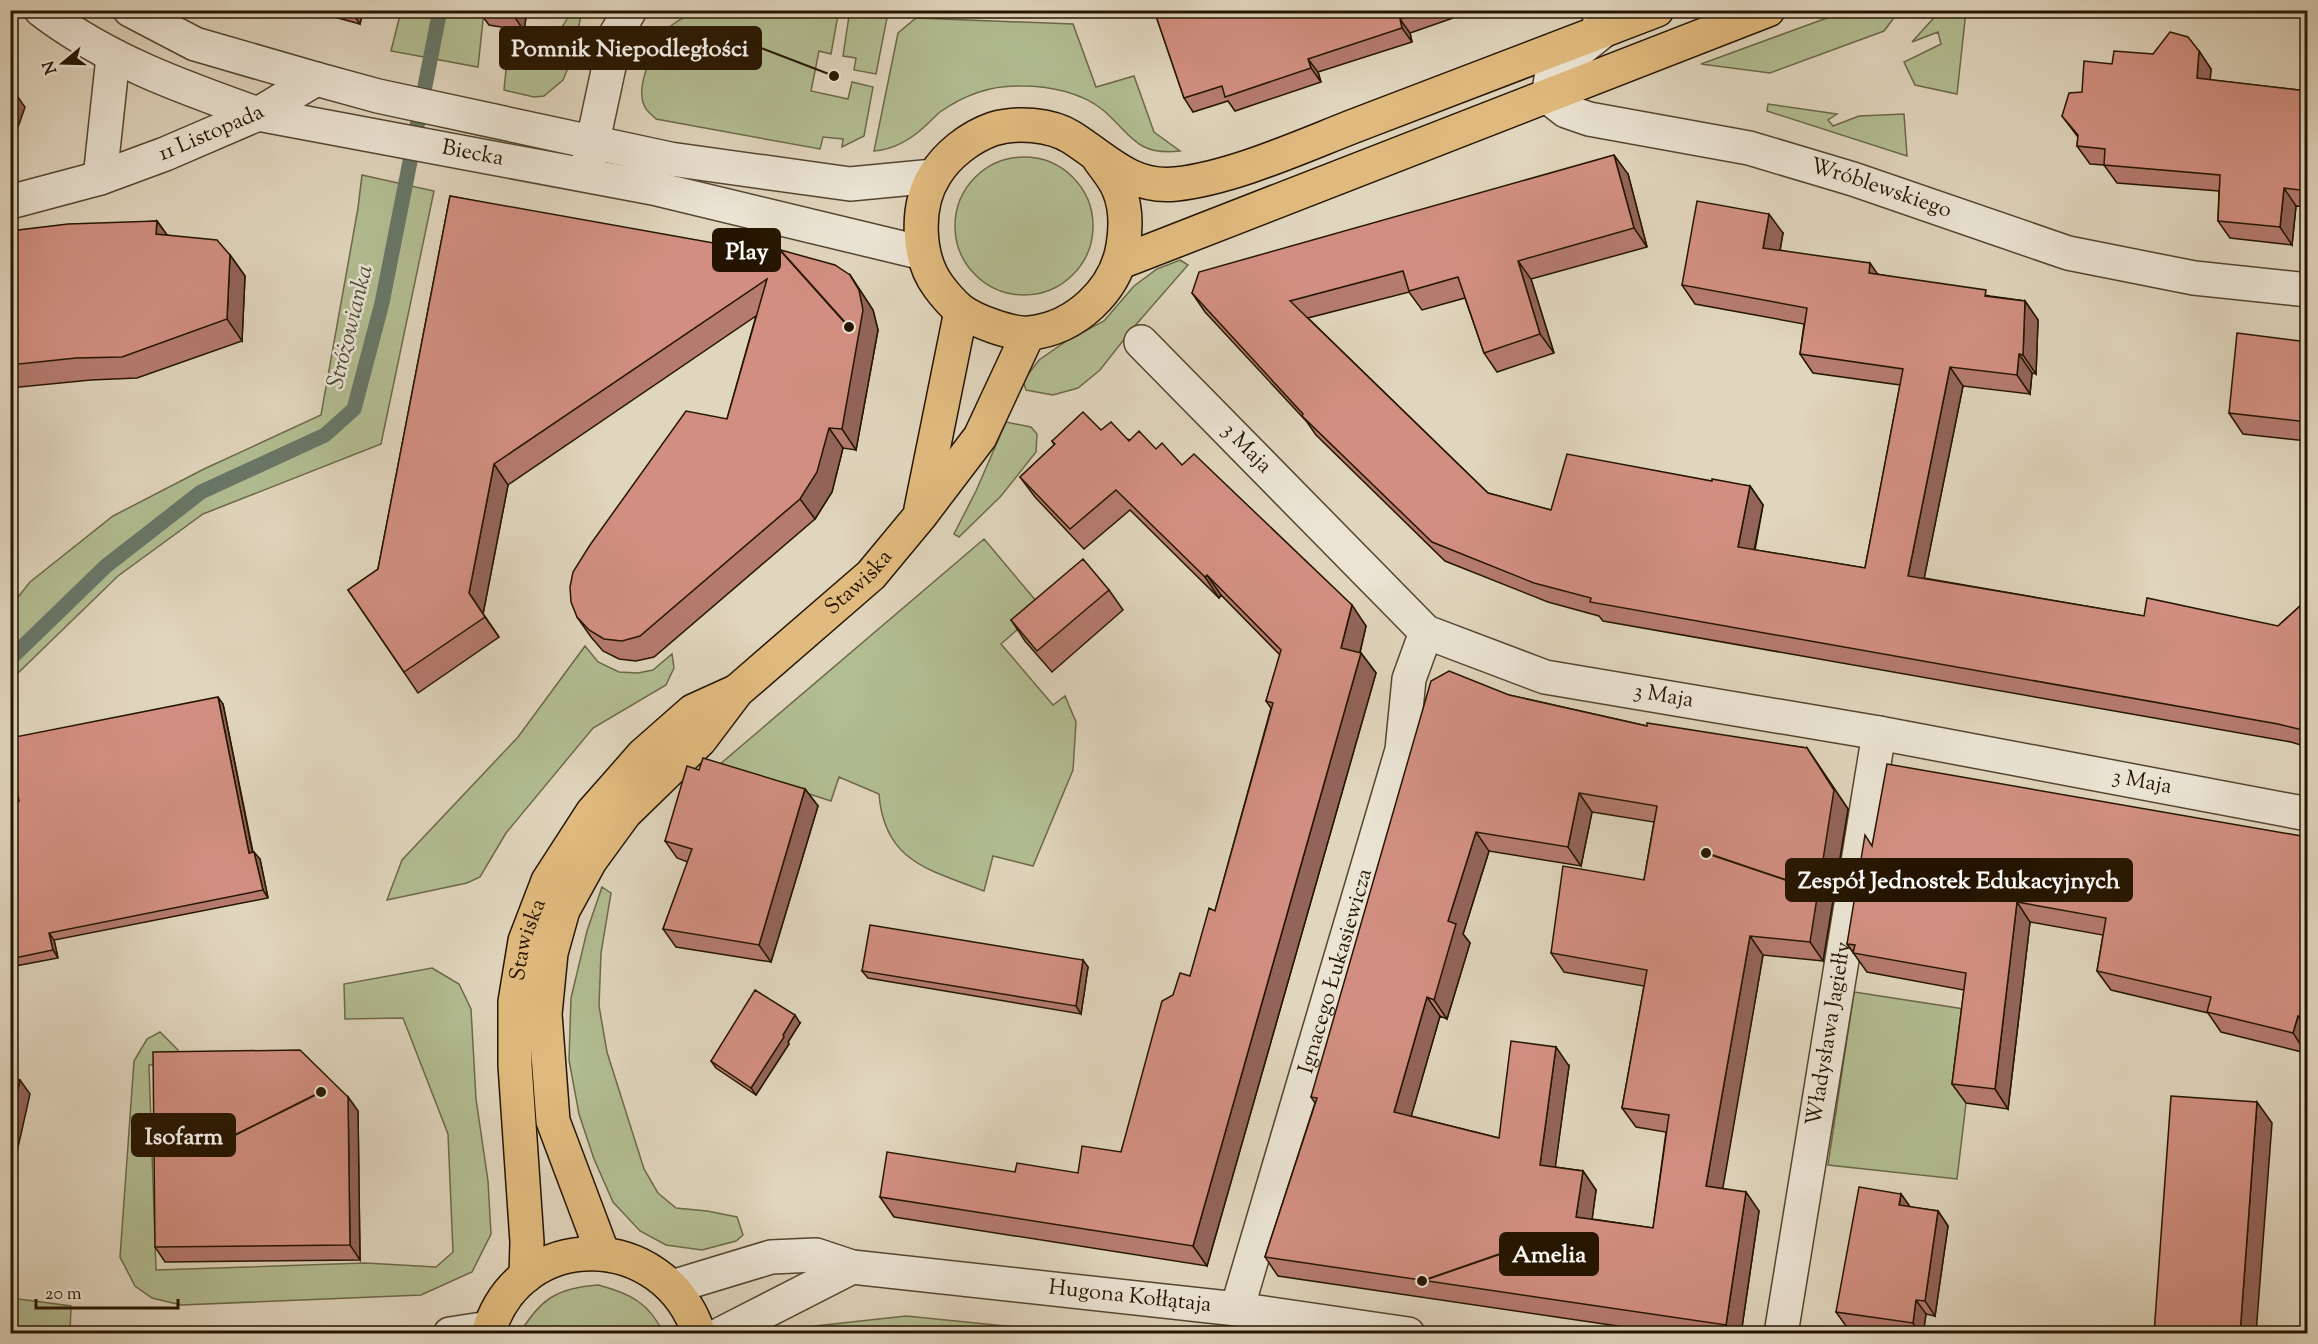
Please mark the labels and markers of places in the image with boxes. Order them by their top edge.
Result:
callout: Pomnik Niepodległości [500,27,761,69]
callout: Play [713,229,780,271]
callout: Zespół Jednostek Edukacyjnych [1786,859,2132,901]
callout: Isofarm [132,1114,235,1156]
callout: Amelia [1500,1233,1598,1275]

